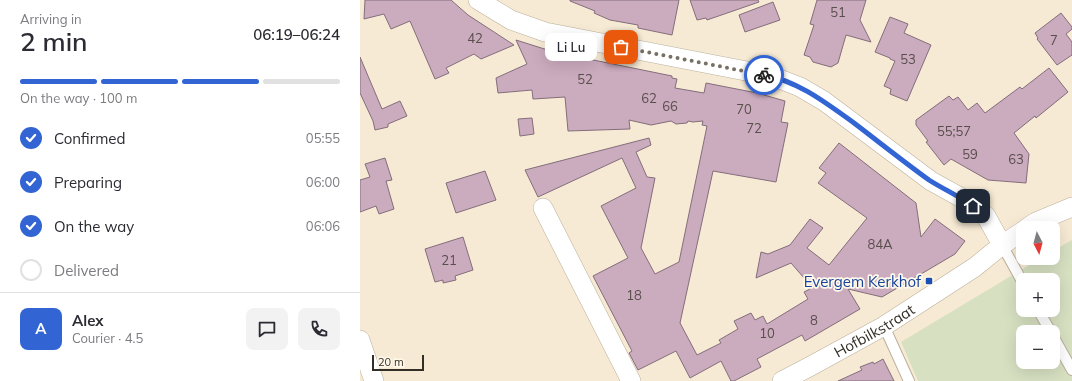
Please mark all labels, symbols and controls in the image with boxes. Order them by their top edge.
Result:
house number: 51 [830,4,846,20]
text: Arriving in [20,11,82,27]
text: 2 min [20,25,88,58]
text: 06:19–06:24 [253,25,340,44]
house number: 42 [467,30,483,46]
pin [604,30,638,64]
house number: 7 [1050,32,1058,48]
callout: Li Lu [545,33,597,61]
icon: bag [610,36,632,58]
text: Li Lu [557,39,585,55]
house number: 53 [900,51,916,67]
courier [744,55,784,95]
icon: bike [753,64,775,86]
house number: 52 [577,71,593,87]
text: On the way · 100 m [20,90,137,106]
house number: 62 [641,90,657,106]
house number: 66 [662,98,678,114]
house number: 70 [736,101,752,117]
house number: 72 [746,120,762,136]
house number: 55;57 [937,123,971,139]
icon: check [20,127,42,149]
text: Confirmed [54,129,125,148]
text: 05:55 [306,130,340,146]
house number: 59 [962,146,978,162]
house number: 63 [1008,151,1024,167]
icon: check [20,171,42,193]
text: Preparing [54,173,122,192]
text: 06:00 [306,174,340,190]
pin [956,189,990,223]
icon: home [962,195,984,217]
icon: check [20,215,42,237]
text: On the way [54,217,134,236]
text: 06:06 [306,218,340,234]
north arrow [1016,221,1060,265]
map controls [1016,221,1060,369]
house number: 84A [867,236,893,252]
house number: 21 [441,252,457,268]
text: Delivered [54,261,119,280]
place label: Evergem Kerkhof [804,272,922,291]
button: + [1016,273,1060,317]
marker: Evergem Kerkhof [924,276,934,286]
house number: 18 [626,287,642,303]
street label: Hofbilkstraat [830,299,918,361]
button: chat [246,308,288,350]
button: phone [298,308,340,350]
text: Alex [72,311,104,330]
house number: 8 [810,312,818,328]
text: A [35,319,47,338]
house number: 10 [759,325,775,341]
button: − [1016,325,1060,369]
text: Courier · 4.5 [72,330,143,346]
scale bar [372,353,424,372]
text: 20 m [378,355,404,369]

